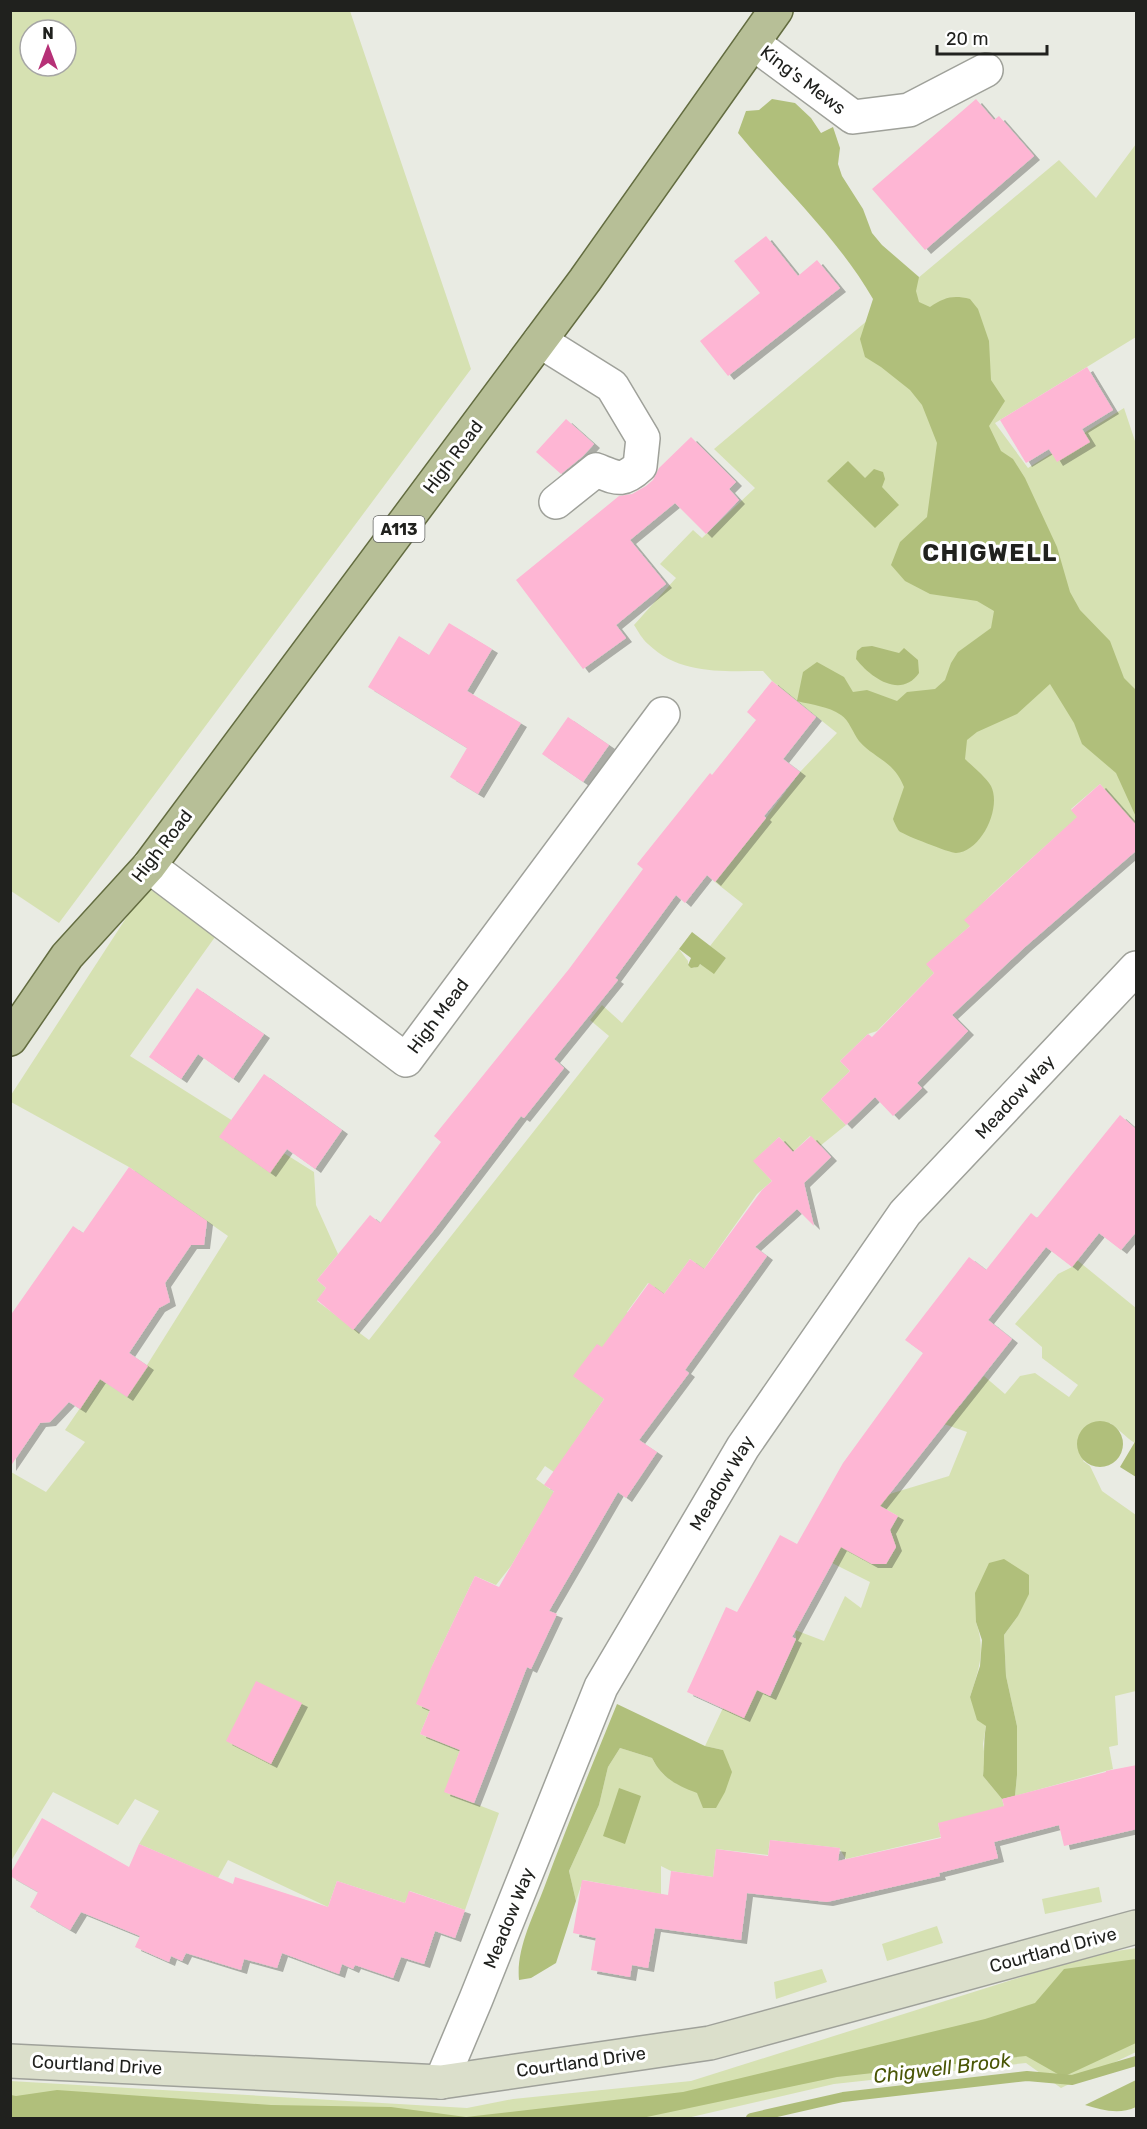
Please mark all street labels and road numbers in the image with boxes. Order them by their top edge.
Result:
street label: King's Mews [756,41,850,119]
street label: High Road [418,416,488,498]
road number: A113 [374,516,424,542]
street label: High Road [127,805,197,887]
street label: High Mead [403,974,473,1058]
street label: Meadow Way [970,1050,1060,1144]
street label: Meadow Way [685,1431,759,1534]
street label: Meadow Way [479,1864,539,1972]
street label: Courtland Drive [987,1922,1119,1978]
street label: Courtland Drive [515,2042,647,2082]
street label: Courtland Drive [31,2051,163,2079]

